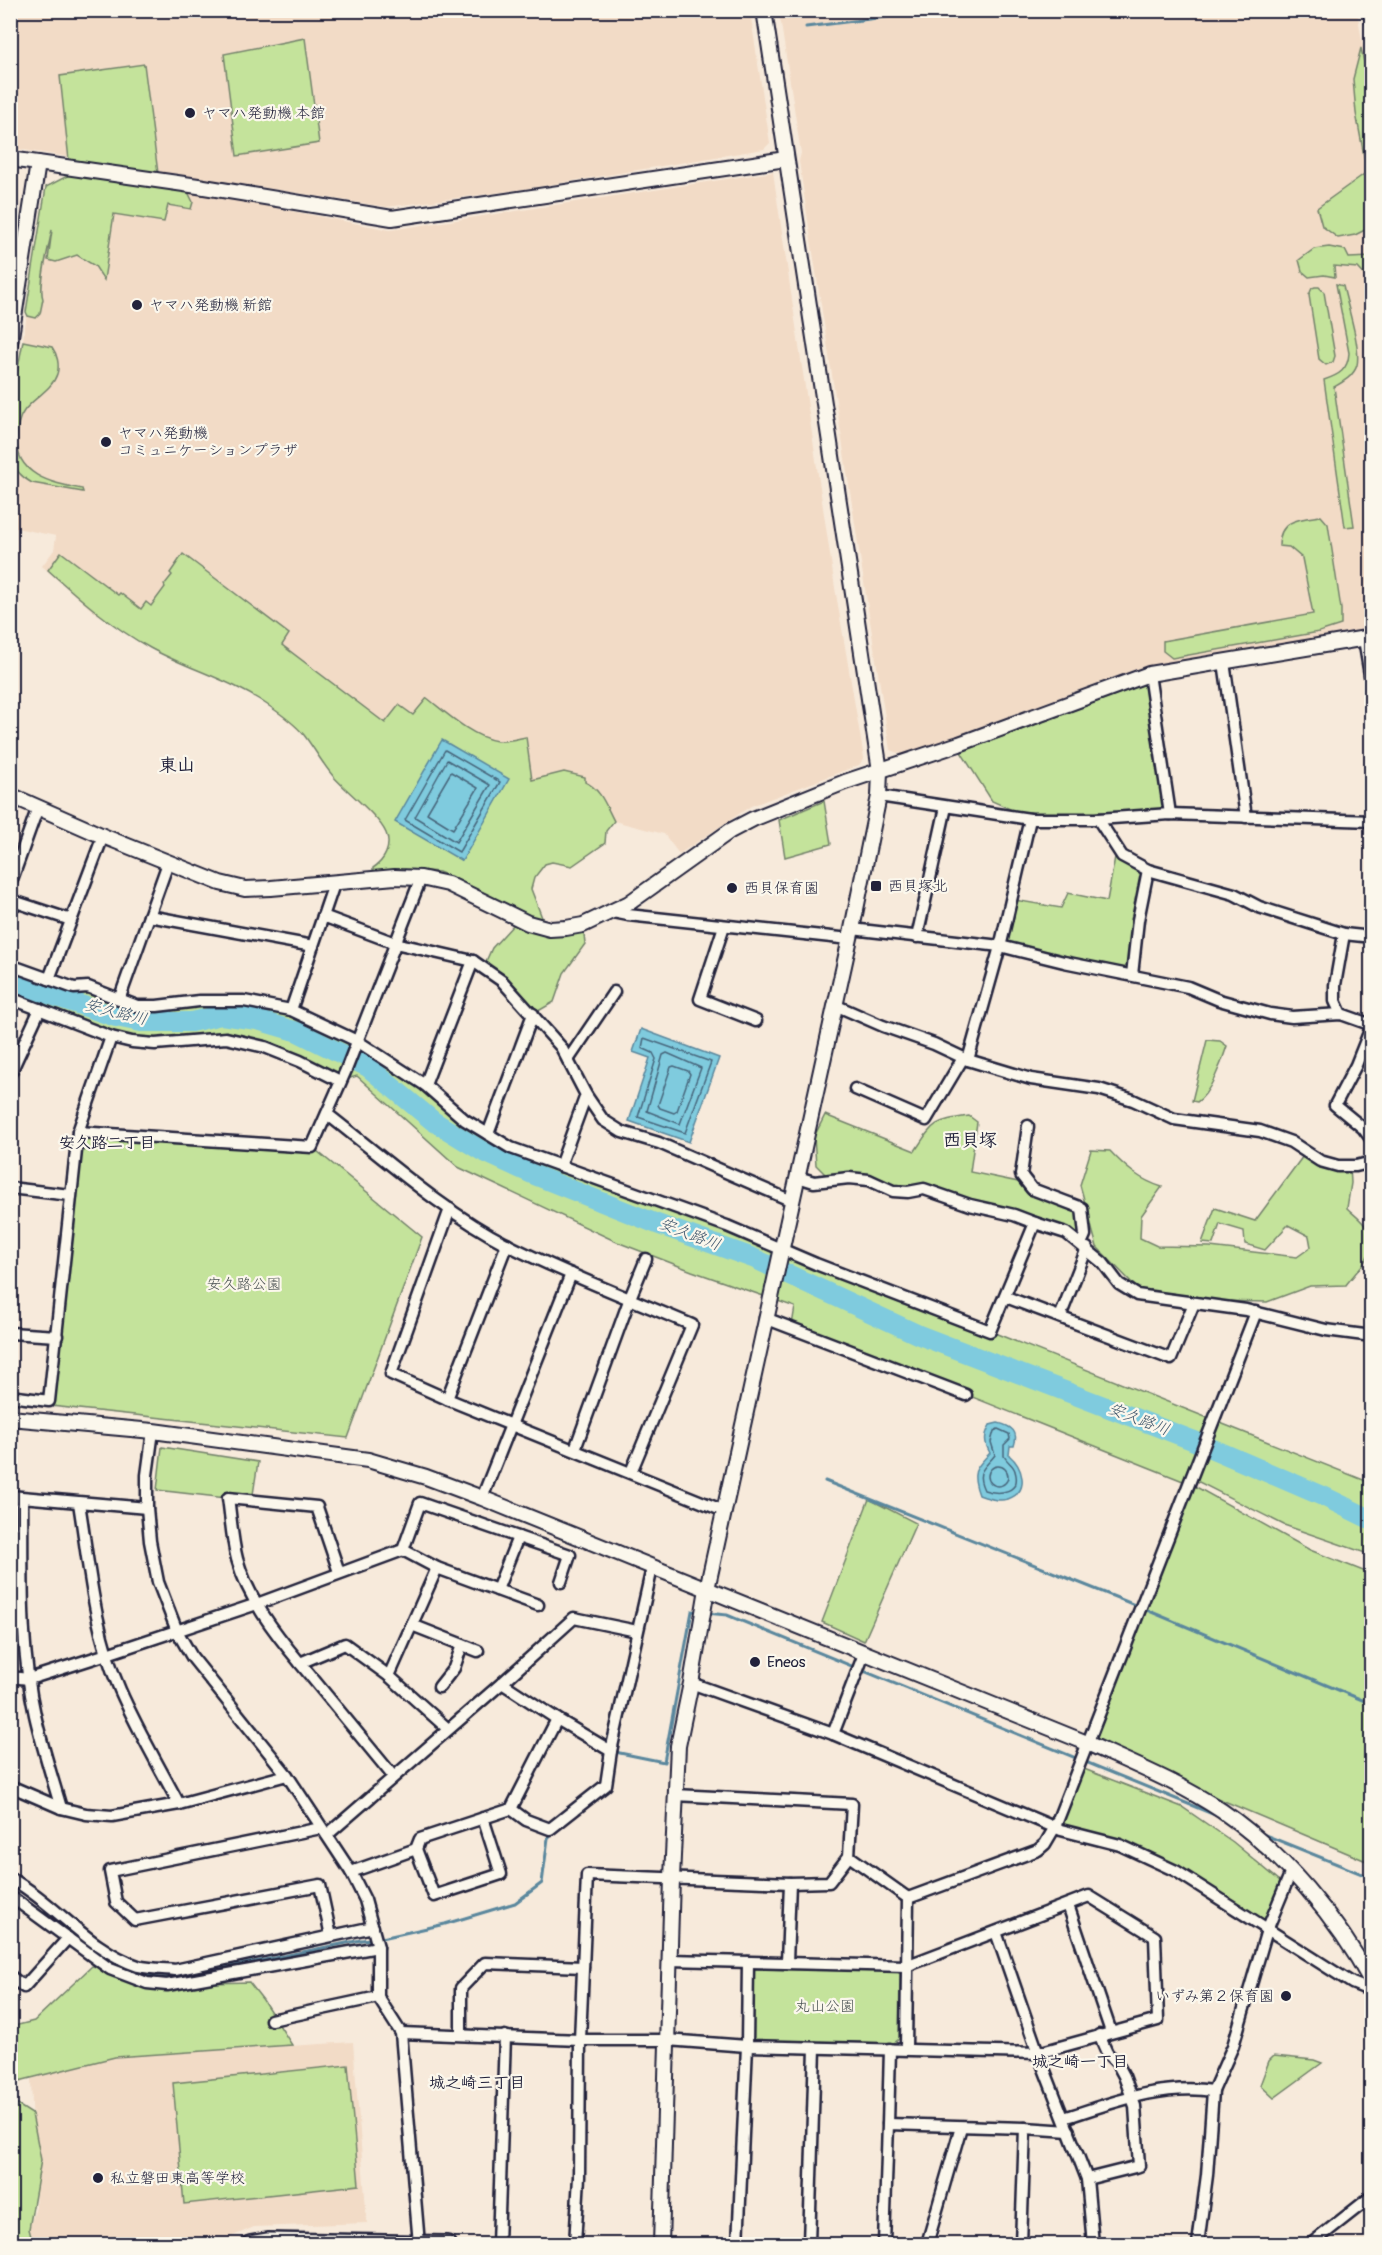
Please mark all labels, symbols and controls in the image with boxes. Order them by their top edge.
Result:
place label: ヤマハ発動機 本館 [202,104,325,123]
marker: ヤマハ発動機 本館 [183,106,197,120]
place label: ヤマハ発動機 新館 [149,296,272,315]
marker: ヤマハ発動機 新館 [130,298,144,312]
place label: ヤマハ発動機 コミュニケーションプラザ [118,424,298,460]
marker: ヤマハ発動機 コミュニケーションプラザ [99,435,113,449]
district label: 東山 [159,754,195,777]
place label: 西貝塚北 [888,877,948,896]
place label: 西貝保育園 [744,879,819,898]
marker: 西貝塚北 [869,879,883,893]
marker: 西貝保育園 [725,881,739,895]
water label: 安久路川 [83,995,149,1029]
district label: 西貝塚 [943,1129,997,1152]
district label: 安久路二丁目 [59,1133,155,1153]
water label: 安久路川 [657,1213,723,1255]
park label: 安久路公園 [206,1275,282,1294]
water label: 安久路川 [1106,1398,1172,1440]
place label: Eneos [767,1653,806,1672]
marker: Eneos [748,1655,762,1669]
place label: いずみ第２保育園 [1155,1987,1274,2006]
marker: いずみ第２保育園 [1279,1989,1293,2003]
park label: 丸山公園 [795,1997,855,2016]
district label: 城之崎一丁目 [1032,2052,1128,2072]
district label: 城之崎三丁目 [429,2073,525,2093]
place label: 私立磐田東高等学校 [110,2169,245,2188]
marker: 私立磐田東高等学校 [91,2171,105,2185]

